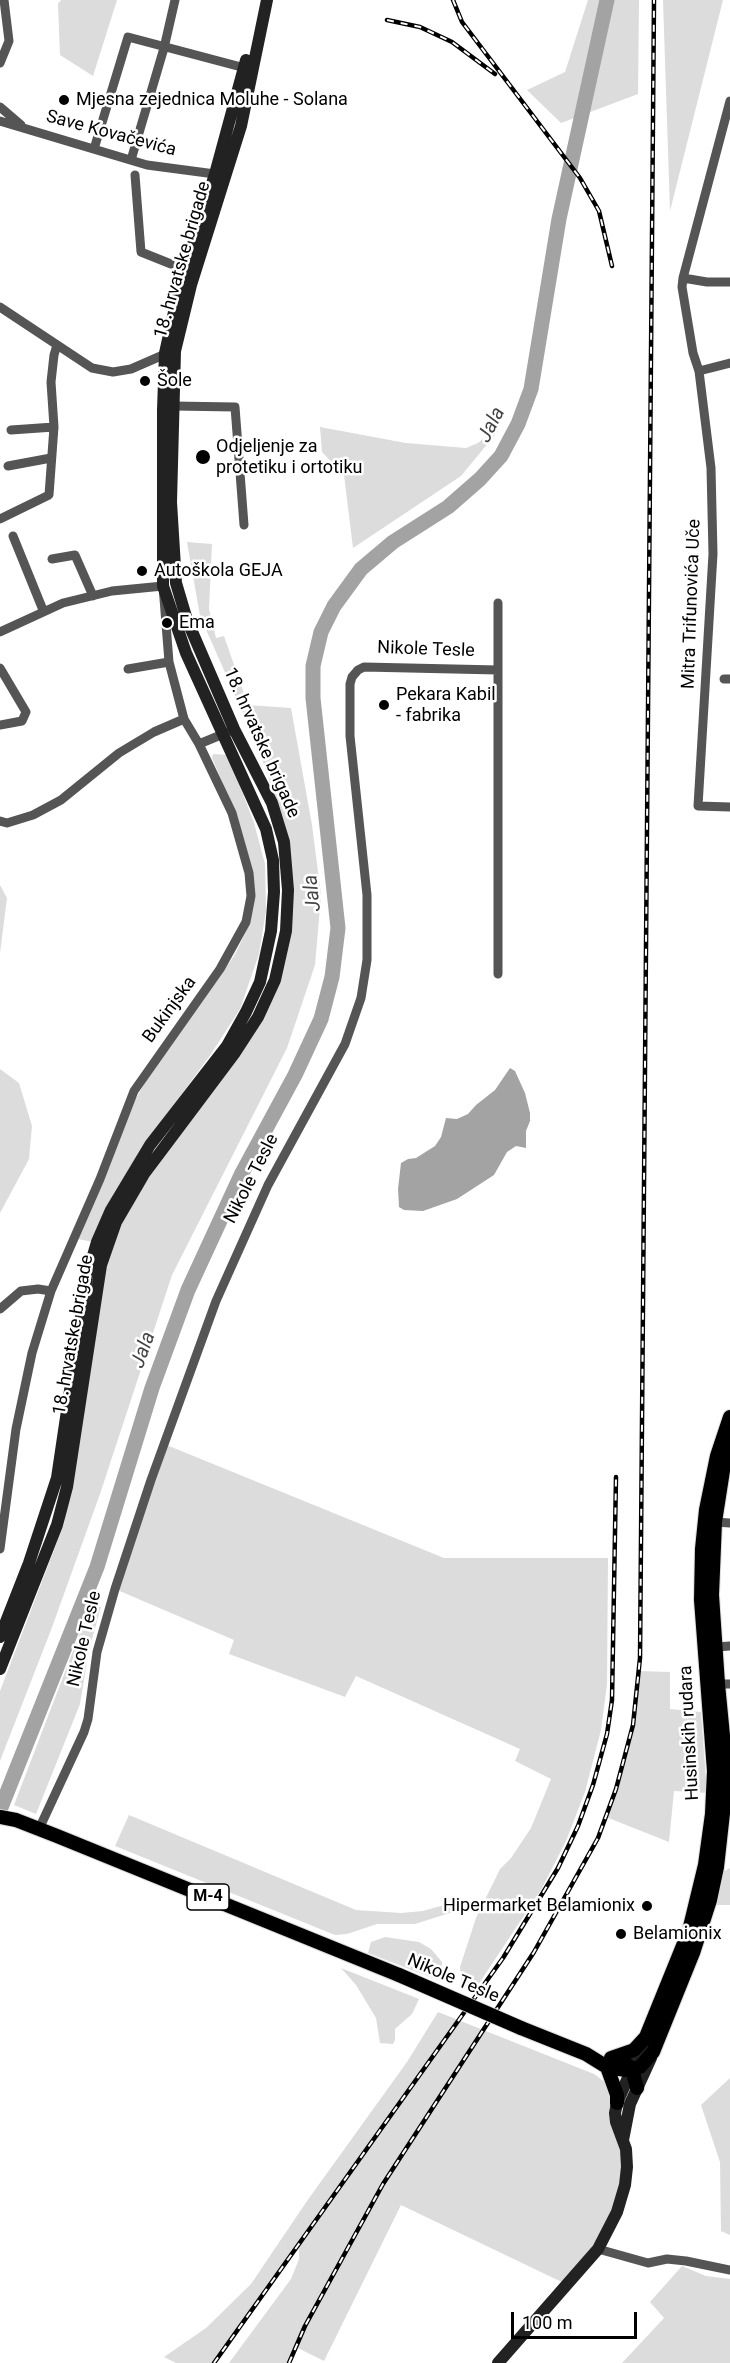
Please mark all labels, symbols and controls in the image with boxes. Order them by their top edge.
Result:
place label: Mjesna zejednica Moluhe - Solana [76,89,348,111]
marker: Mjesna zejednica Moluhe - Solana [57,93,71,107]
street label: Save Kovačevića [44,106,178,162]
street label: 18. hrvatske brigade [150,179,216,341]
place label: Šole [157,370,192,392]
marker: Šole [138,374,152,388]
water label: Jala [473,403,511,447]
place label: Odjeljenje za protetiku i ortotiku [216,436,362,478]
marker: Odjeljenje za protetiku i ortotiku [194,448,212,466]
street label: Mitra Trifunovića Uče [678,519,706,689]
place label: Autoškola GEJA [154,560,283,582]
marker: Autoškola GEJA [135,564,149,578]
place label: Ema [179,612,215,634]
marker: Ema [160,616,174,630]
street label: Nikole Tesle [377,638,475,662]
street label: 18. hrvatske brigade [218,664,304,822]
place label: Pekara Kabil - fabrika [396,684,496,726]
marker: Pekara Kabil - fabrika [377,698,391,712]
water label: Jala [299,874,327,912]
street label: Bukinjska [139,972,201,1048]
street label: Nikole Tesle [220,1131,284,1227]
street label: 18. hrvatske brigade [49,1253,99,1417]
water label: Jala [126,1329,162,1371]
street label: Nikole Tesle [63,1589,107,1689]
street label: Husinskih rudara [676,1665,704,1801]
road number: M-4 [187,1884,229,1910]
place label: Hipermarket Belamionix [443,1895,635,1917]
marker: Hipermarket Belamionix [640,1899,654,1913]
place label: Belamionix [633,1923,722,1945]
marker: Belamionix [614,1927,628,1941]
street label: Nikole Tesle [404,1950,502,2008]
scale bar [514,2300,640,2338]
text: 100 m [522,2312,573,2333]

